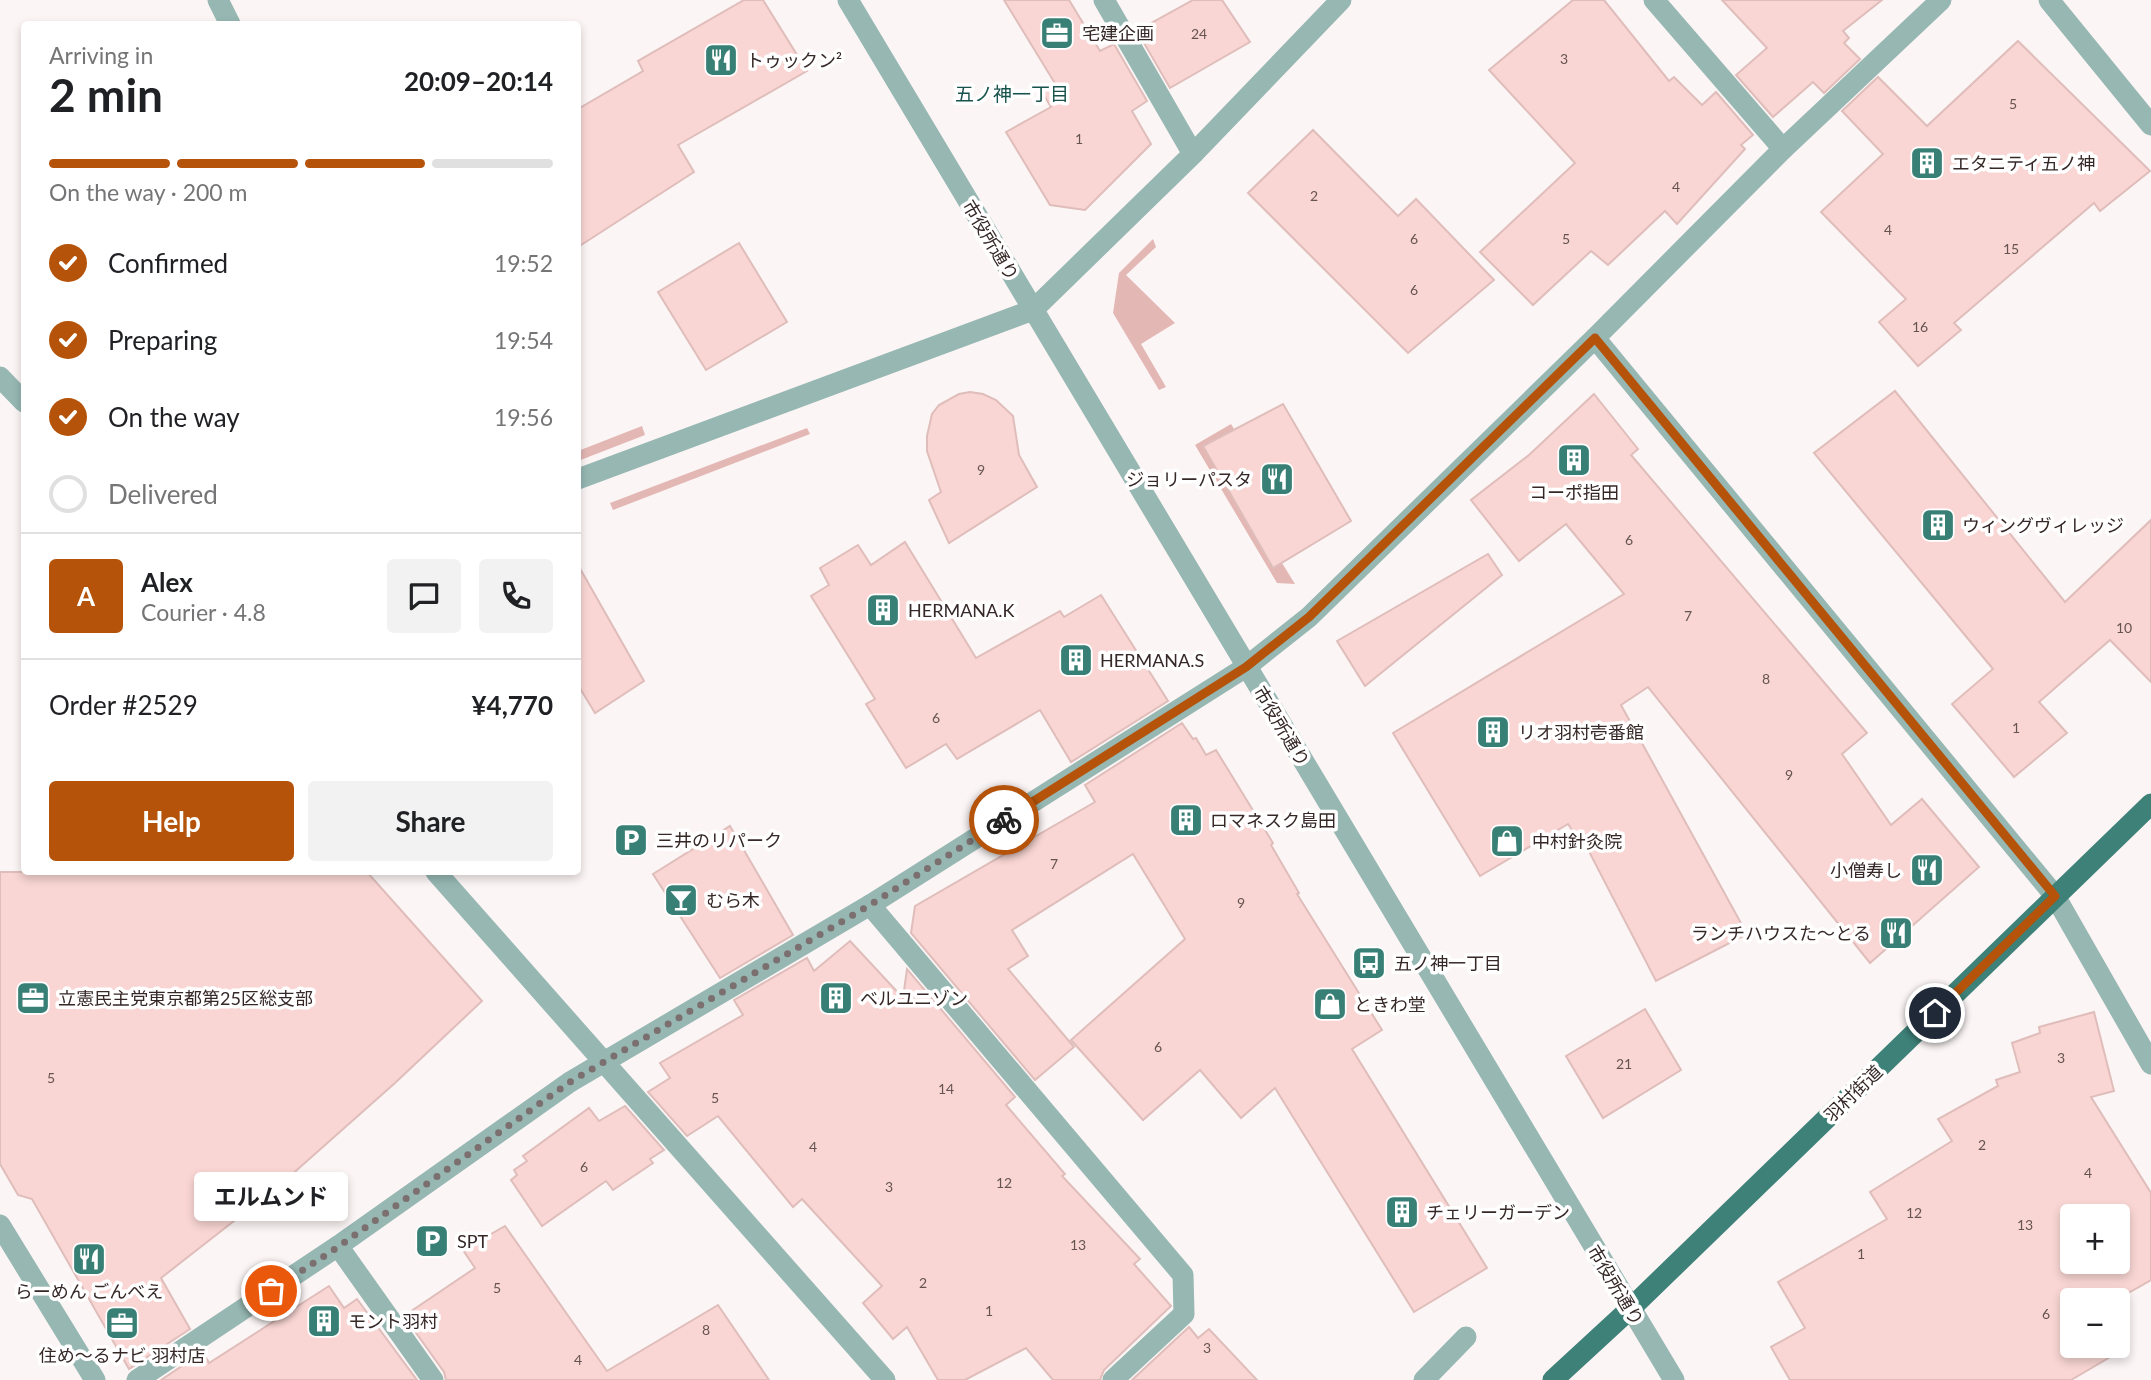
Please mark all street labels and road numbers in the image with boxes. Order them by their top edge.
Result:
street label: 市役所通り [958,196,1024,284]
street label: 市役所通り [1249,682,1315,770]
street label: 羽村街道 [1819,1060,1887,1126]
street label: 市役所通り [1583,1241,1649,1329]

